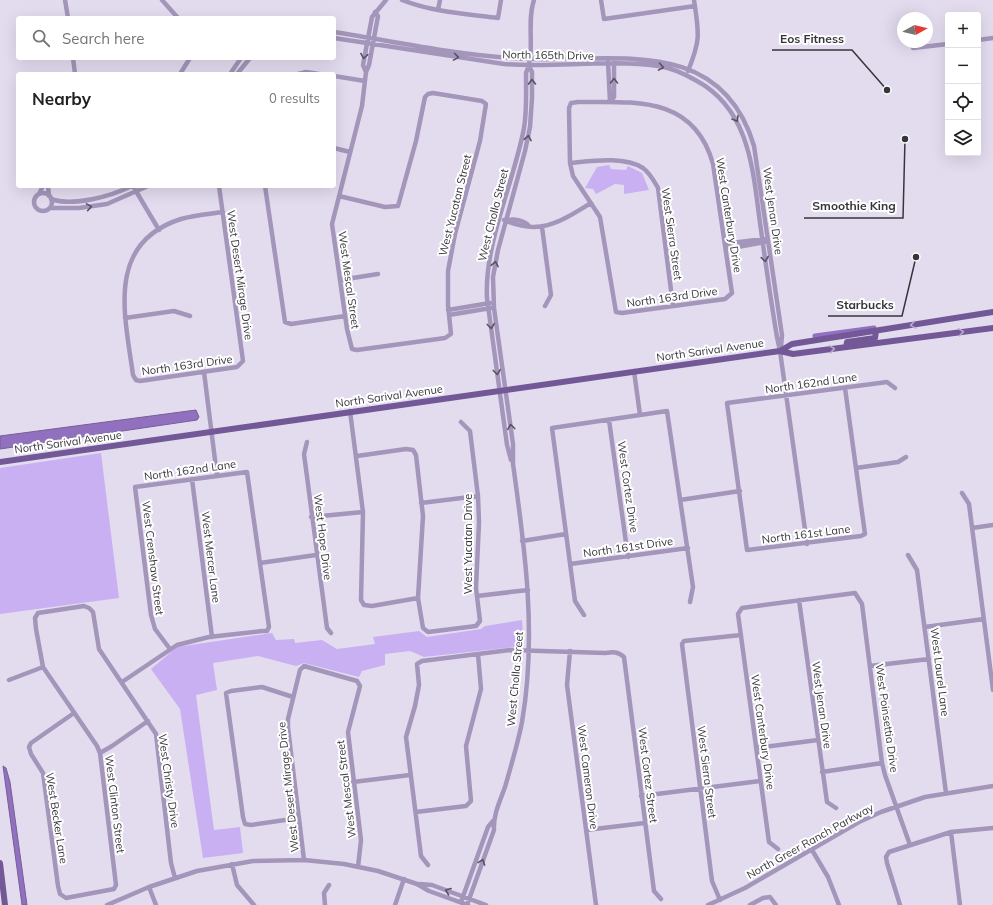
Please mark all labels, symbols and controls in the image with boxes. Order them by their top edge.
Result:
north arrow [897,12,933,48]
map controls [945,12,981,156]
button: + [945,12,981,48]
search box [16,16,336,60]
callout: Eos Fitness [772,26,852,50]
icon: search [30,27,52,49]
text: Search here [62,29,144,48]
text: Eos Fitness [780,31,844,46]
street label: North 165th Drive [502,47,594,63]
button: − [945,48,981,84]
one-way arrow [360,52,369,59]
one-way arrow [453,52,459,61]
one-way arrow [658,62,664,71]
one-way arrow [610,78,618,84]
one-way arrow [528,79,536,85]
button: locate [945,84,981,120]
text: Nearby [32,88,91,109]
text: 0 results [269,90,320,106]
one-way arrow [731,115,738,122]
button: layers [945,120,981,156]
one-way arrow [523,135,531,141]
street label: West Yucatan Street [436,153,474,257]
street label: West Canterbury Drive [713,156,745,274]
street label: West Jenan Drive [760,166,786,256]
street label: West Cholla Street [475,167,511,263]
street label: West Sierra Street [659,187,685,281]
callout: Smoothie King [804,194,903,218]
text: Smoothie King [812,198,896,213]
one-way arrow [86,203,92,212]
street label: West Desert Mirage Drive [224,209,256,341]
street label: West Mescal Street [335,230,363,330]
one-way arrow [760,256,769,262]
one-way arrow [490,261,499,267]
street label: North 163rd Drive [626,284,718,310]
callout: Starbucks [828,292,902,316]
text: Starbucks [836,297,894,312]
one-way arrow [910,320,916,329]
one-way arrow [486,323,495,329]
one-way arrow [958,328,964,337]
street label: North Sarival Avenue [655,336,765,364]
one-way arrow [829,345,835,354]
street label: North 163rd Drive [141,352,233,378]
one-way arrow [492,369,501,375]
street label: North 162nd Lane [764,370,858,396]
street label: North Sarival Avenue [334,382,444,410]
one-way arrow [507,424,516,430]
street label: North Sarival Avenue [13,428,123,456]
street label: West Cortez Drive [615,440,641,534]
street label: North 162nd Lane [143,457,237,483]
street label: West Hope Drive [311,493,335,581]
street label: West Yucatan Drive [461,494,475,594]
street label: West Crenshaw Street [139,500,167,616]
street label: West Mercer Lane [198,510,224,604]
street label: North 161st Lane [761,522,851,546]
street label: North 161st Drive [582,534,674,560]
street label: West Laurel Lane [928,627,952,717]
street label: West Cholla Street [504,631,526,727]
street label: West Jenan Drive [809,660,835,750]
street label: West Poinsettia Drive [872,663,902,773]
street label: West Canterbury Drive [748,673,778,791]
street label: West Desert Mirage Drive [274,721,302,853]
street label: West Cameron Drive [575,724,601,830]
street label: West Sierra Street [694,725,720,819]
street label: West Cortez Street [635,726,661,824]
street label: West Christy Drive [155,733,183,829]
street label: West Mescal Street [333,739,359,839]
street label: West Clinton Street [102,754,128,854]
street label: West Becker Lane [43,771,71,865]
street label: North Greer Ranch Parkway [744,800,876,882]
one-way arrow [477,859,486,866]
one-way arrow [444,888,451,896]

